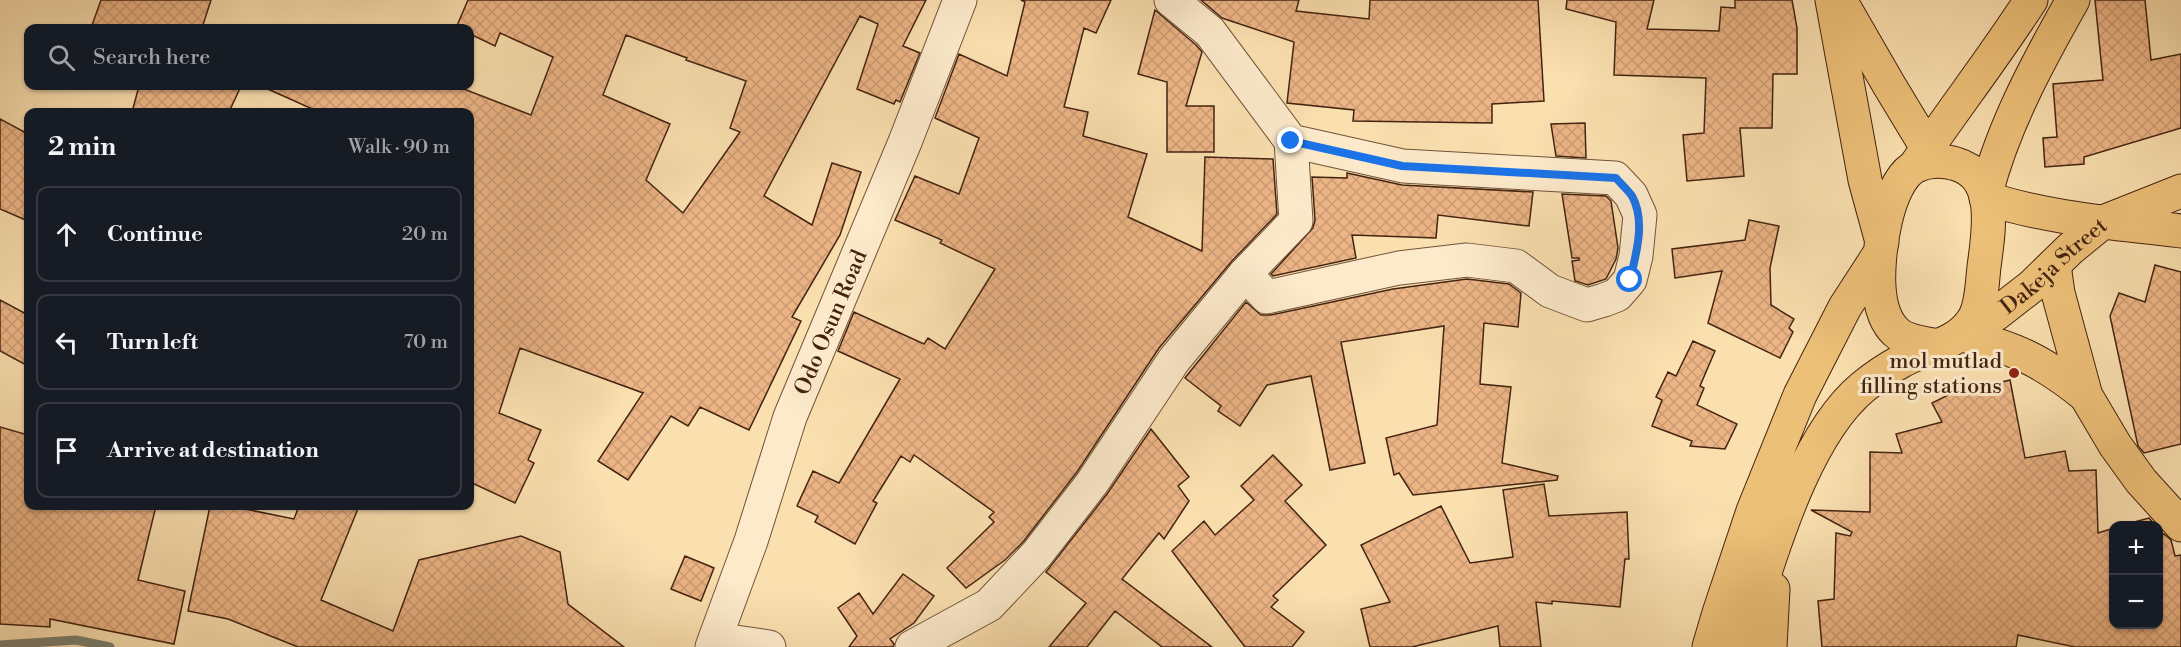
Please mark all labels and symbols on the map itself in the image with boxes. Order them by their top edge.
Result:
route end [1277,127,1303,153]
street label: Dakeja Street [1995,212,2113,321]
street label: Odo Osun Road [789,245,874,399]
route start [1616,266,1642,292]
place label: mol mutlad filling stations [1860,348,2003,400]
marker: mol mutlad filling stations [2007,366,2021,380]

